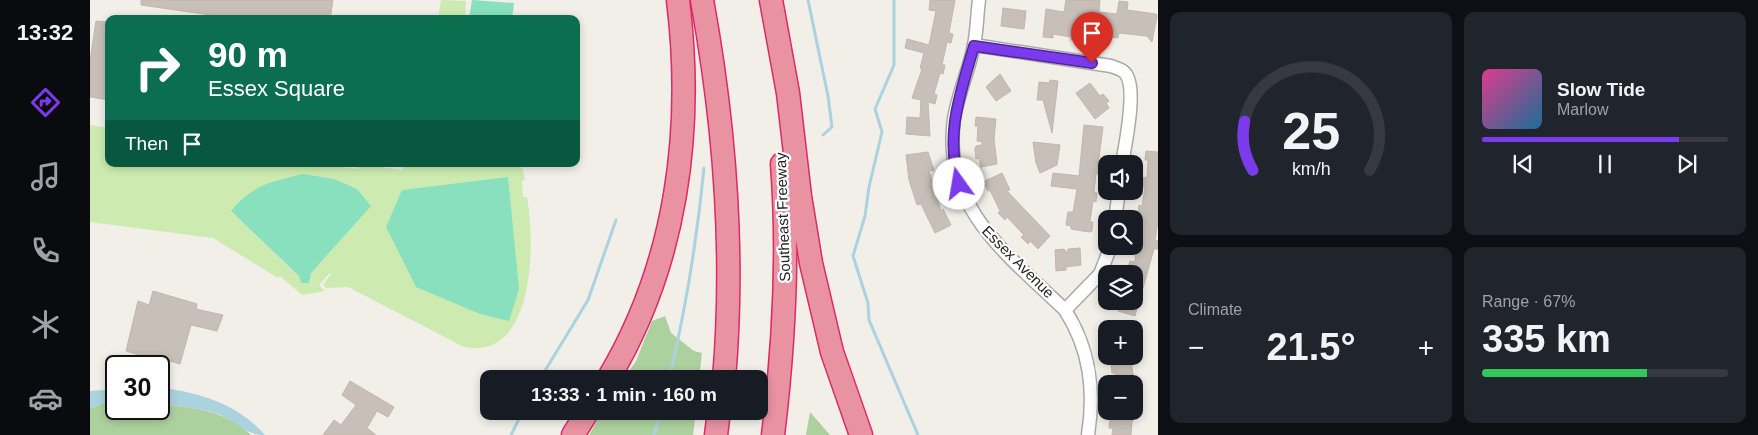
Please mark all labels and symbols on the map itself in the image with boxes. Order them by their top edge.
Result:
pin [1071,12,1113,63]
street label: Southeast Freeway [772,152,793,282]
position arrow [932,157,984,209]
street label: Essex Avenue [979,222,1058,301]
speed limit sign: 30 [105,355,170,420]

